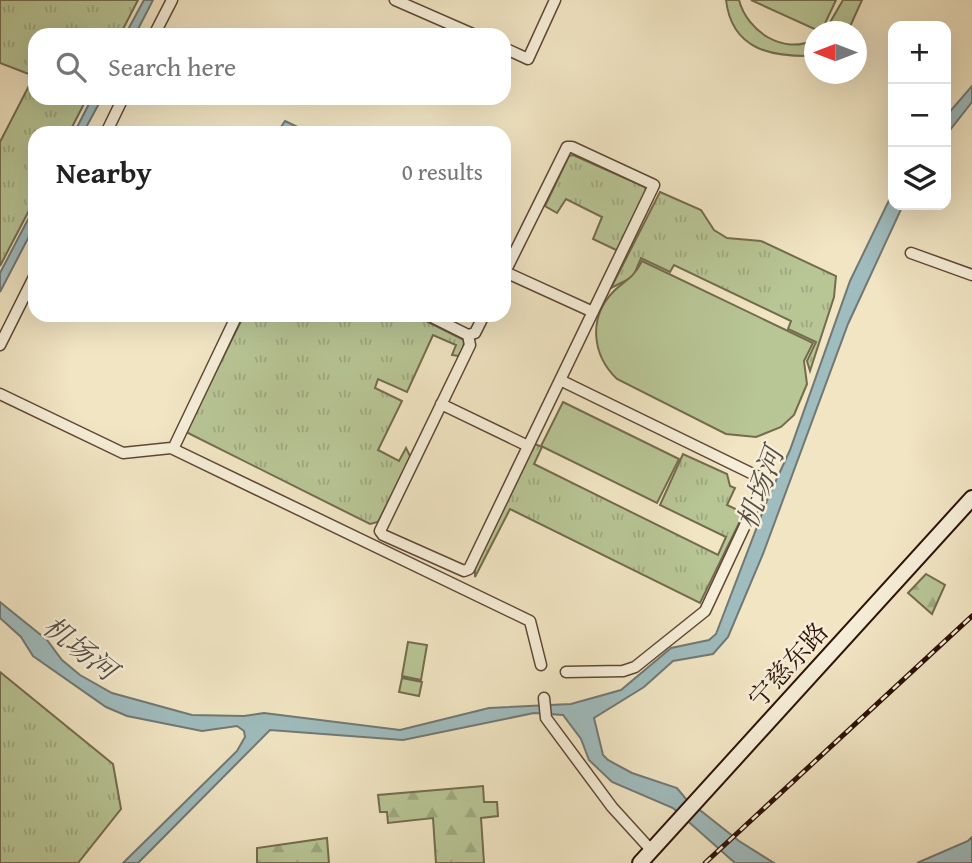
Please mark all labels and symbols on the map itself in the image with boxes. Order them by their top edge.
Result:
north arrow [804,21,867,84]
water label: 机场河 [726,437,795,534]
water label: 机场河 [35,606,130,693]
street label: 宁慈东路 [738,613,837,716]

